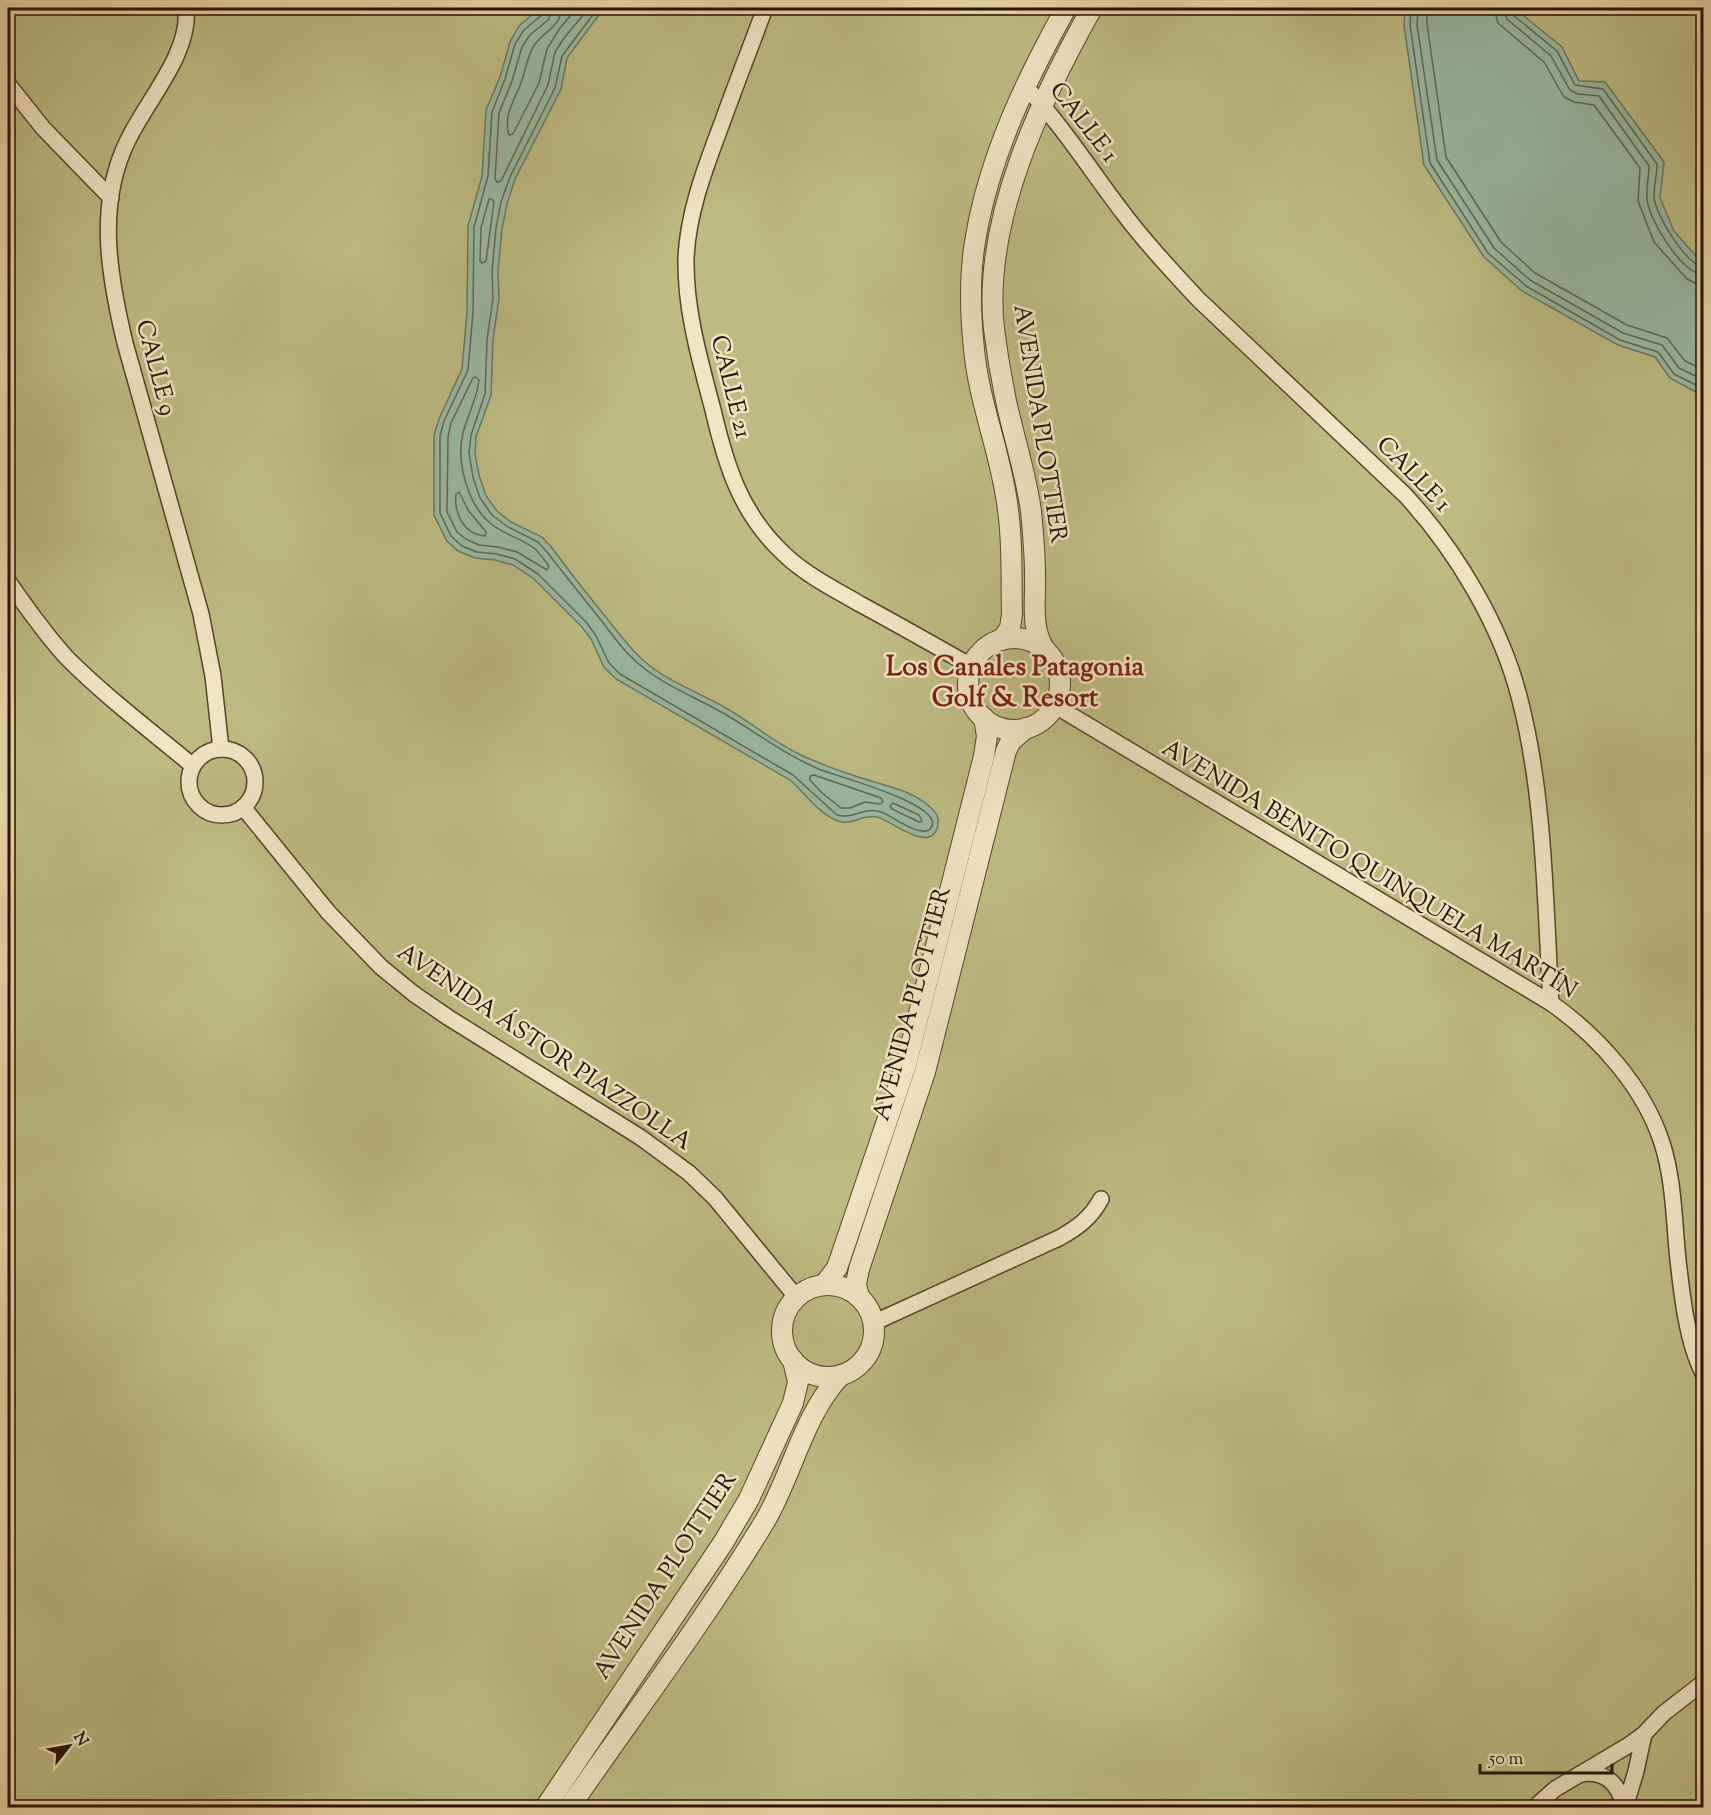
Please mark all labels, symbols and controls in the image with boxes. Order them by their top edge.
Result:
street label: CALLE 1 [1041,75,1125,171]
street label: AVENIDA PLOTTIER [1003,302,1075,547]
street label: CALLE 9 [126,316,184,420]
street label: CALLE 21 [701,332,759,442]
street label: CALLE 1 [1368,429,1458,521]
district label: Los Canales Patagonia Golf & Resort [886,649,1145,719]
street label: AVENIDA BENITO QUINQUELA MARTÍN [1155,732,1583,1008]
street label: AVENIDA PLOTTIER [865,882,961,1125]
street label: AVENIDA ÁSTOR PIAZZOLLA [390,936,699,1160]
street label: AVENIDA PLOTTIER [586,1465,746,1686]
north arrow [39,1716,99,1776]
text: N [67,1728,93,1751]
scale bar [1480,1737,1612,1775]
text: 50 m [1488,1747,1524,1773]

